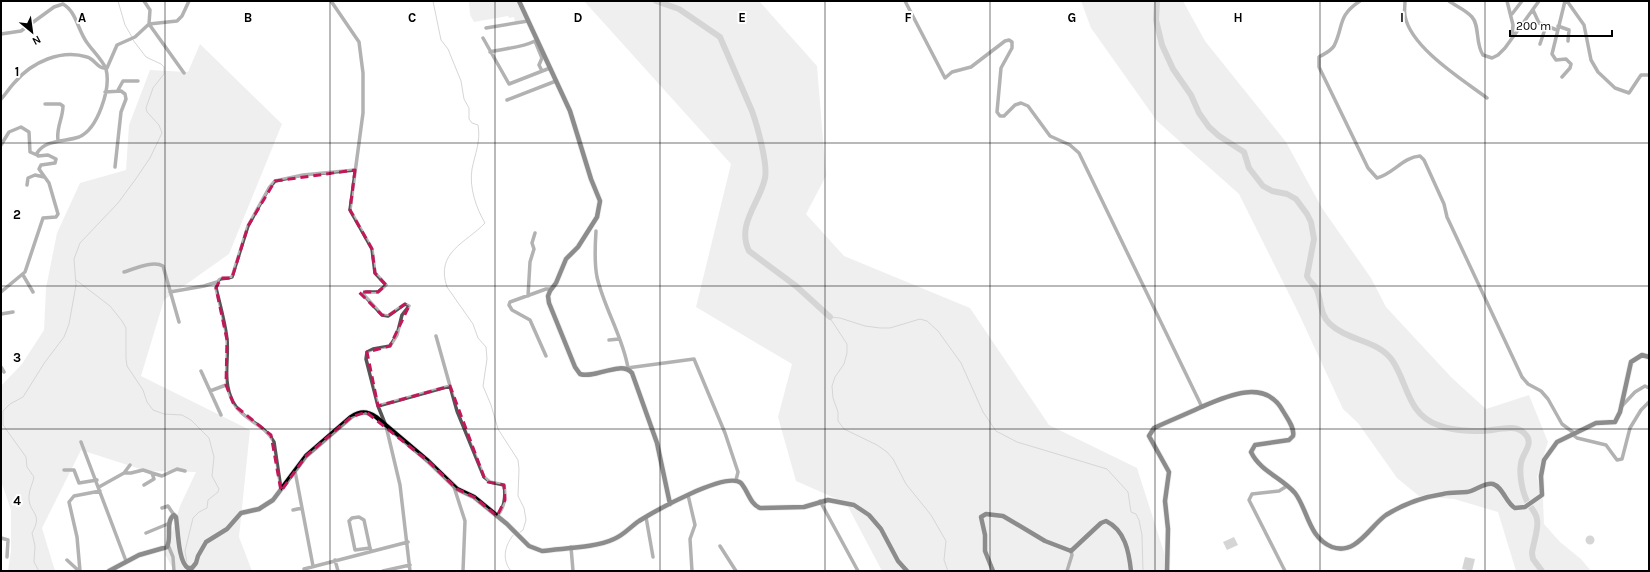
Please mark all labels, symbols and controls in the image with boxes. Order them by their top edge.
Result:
text: A [78,10,86,25]
text: B [244,10,252,25]
text: C [408,10,416,25]
text: D [574,10,583,25]
text: E [738,10,746,25]
text: F [904,10,912,25]
text: G [1068,10,1076,25]
text: H [1233,10,1243,25]
text: I [1400,10,1404,25]
north arrow [12,12,52,52]
scale bar [1510,12,1612,38]
text: 200 m [1516,19,1551,33]
text: N [30,33,43,48]
text: 1 [15,64,19,79]
text: 2 [13,207,21,222]
text: 3 [13,350,21,365]
text: 4 [13,493,21,508]

